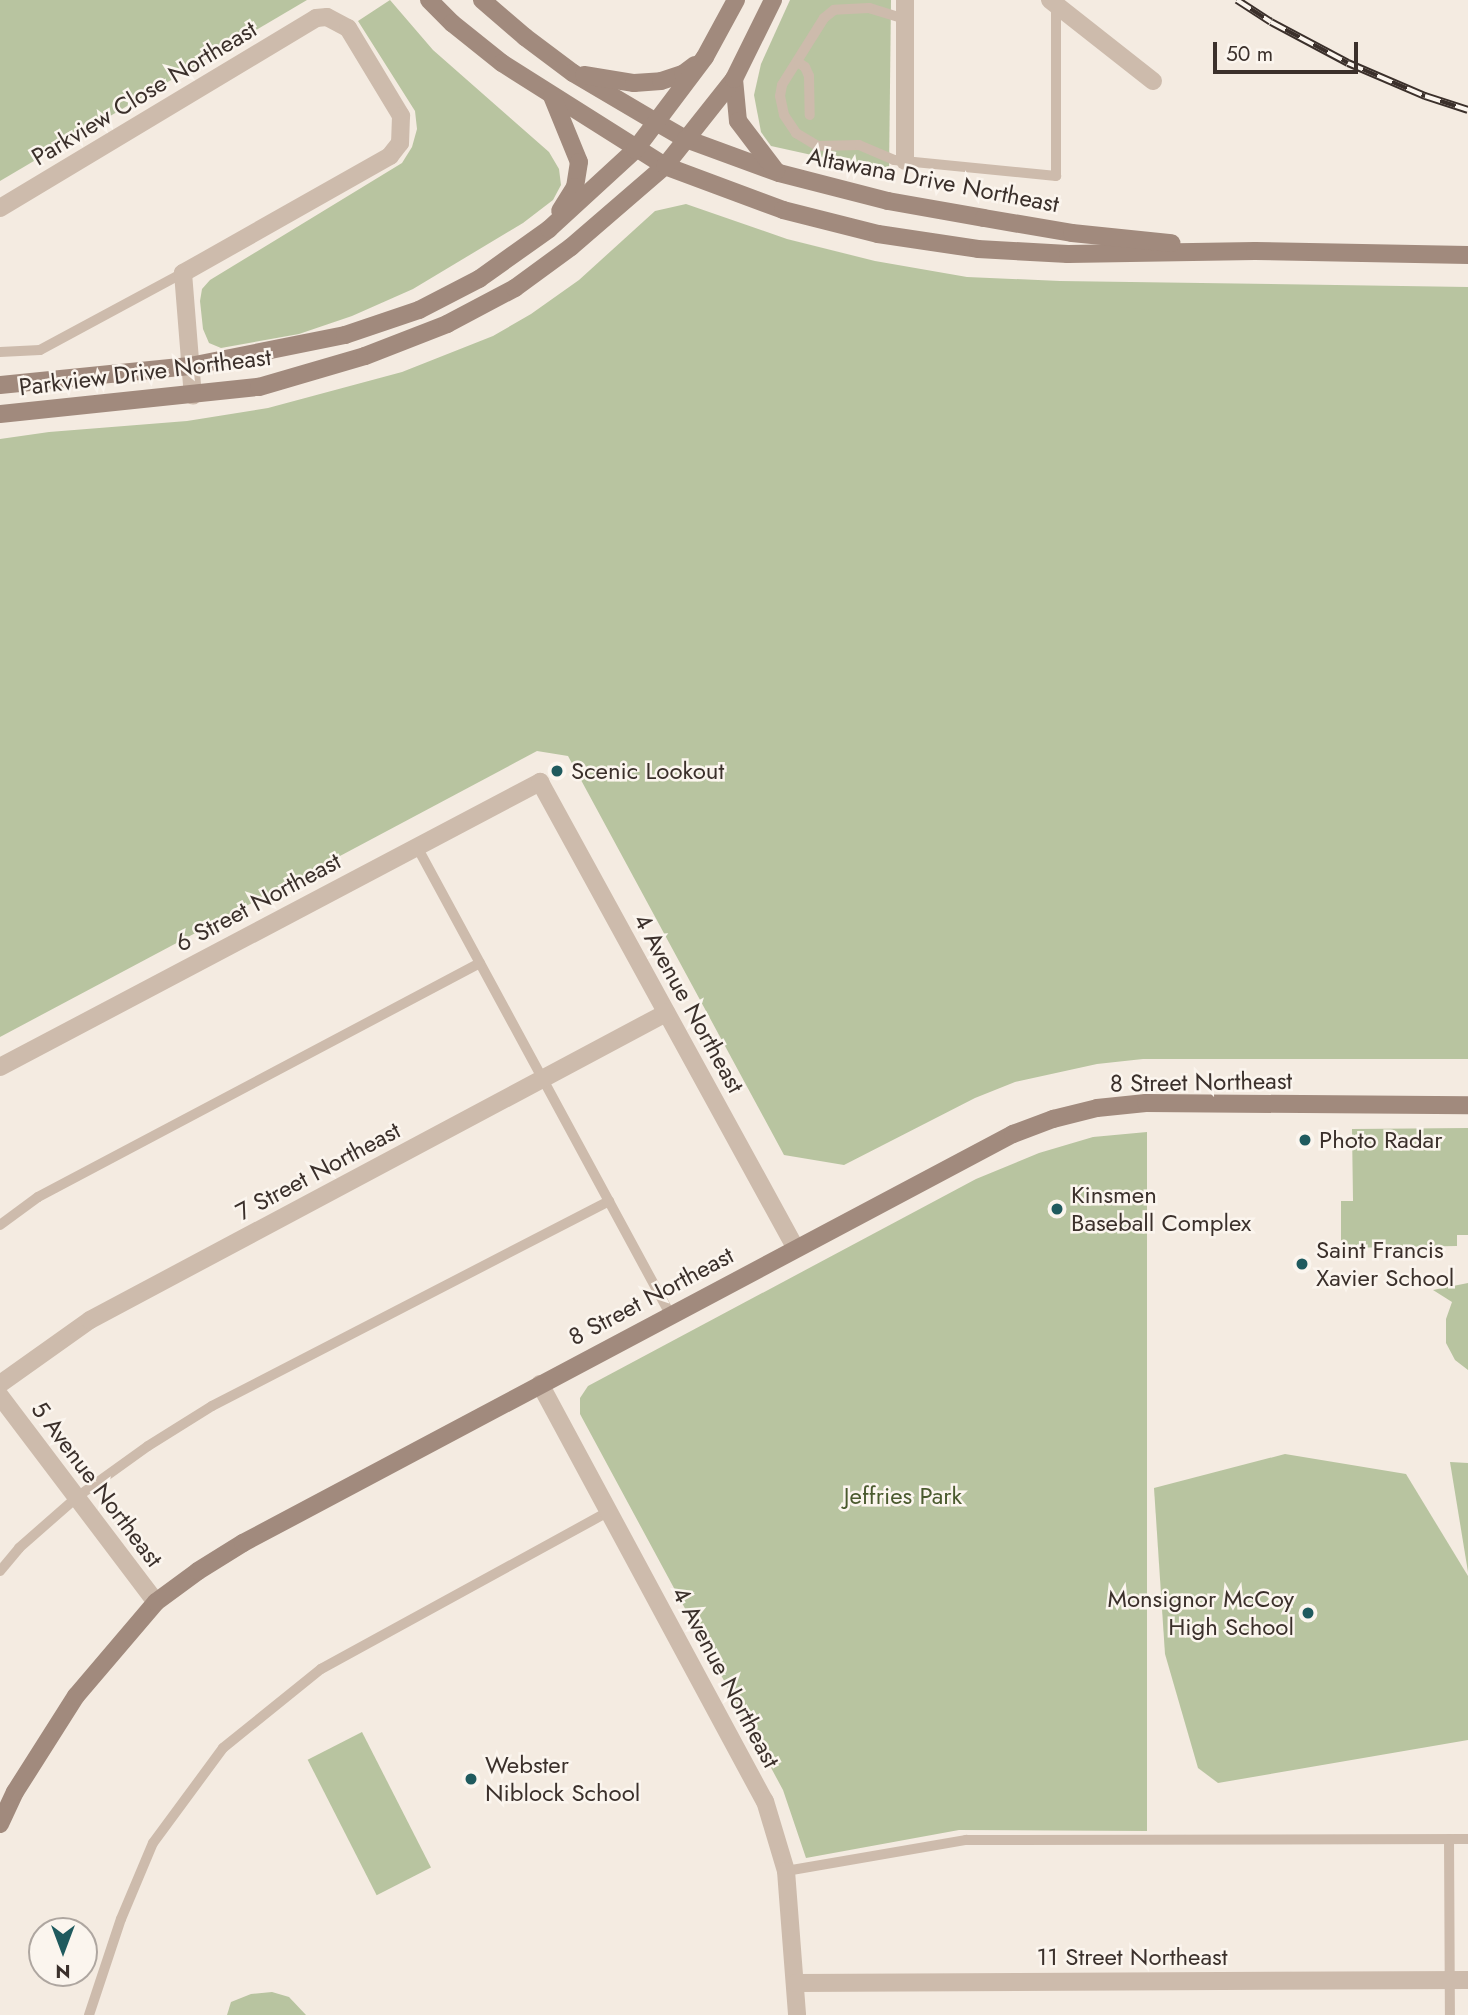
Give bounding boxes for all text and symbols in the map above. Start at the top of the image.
street label: Parkview Close Northeast [26,14,262,172]
scale bar [1216,28,1361,72]
text: 50 m [1226,39,1273,69]
street label: Altawana Drive Northeast [805,141,1061,219]
street label: Parkview Drive Northeast [17,342,273,402]
place label: Scenic Lookout [571,757,724,785]
marker: Scenic Lookout [549,763,565,779]
street label: 6 Street Northeast [170,846,346,958]
street label: 4 Avenue Northeast [628,908,750,1098]
street label: 8 Street Northeast [1110,1066,1292,1098]
street label: 7 Street Northeast [231,1116,405,1226]
place label: Photo Radar [1319,1126,1442,1154]
marker: Photo Radar [1297,1132,1313,1148]
place label: Kinsmen Baseball Complex [1071,1181,1251,1237]
marker: Kinsmen Baseball Complex [1049,1201,1065,1217]
place label: Saint Francis Xavier School [1316,1236,1454,1292]
street label: 8 Street Northeast [564,1240,738,1352]
marker: Saint Francis Xavier School [1294,1256,1310,1272]
street label: 5 Avenue Northeast [25,1395,169,1573]
park label: Jeffries Park [844,1482,962,1510]
street label: 4 Avenue Northeast [666,1582,786,1772]
place label: Monsignor McCoy High School [1107,1585,1294,1641]
marker: Monsignor McCoy High School [1300,1605,1316,1621]
place label: Webster Niblock School [485,1751,640,1807]
marker: Webster Niblock School [463,1771,479,1787]
north arrow [28,1917,98,1987]
street label: 11 Street Northeast [1037,1943,1227,1971]
text: N [55,1958,71,1985]

